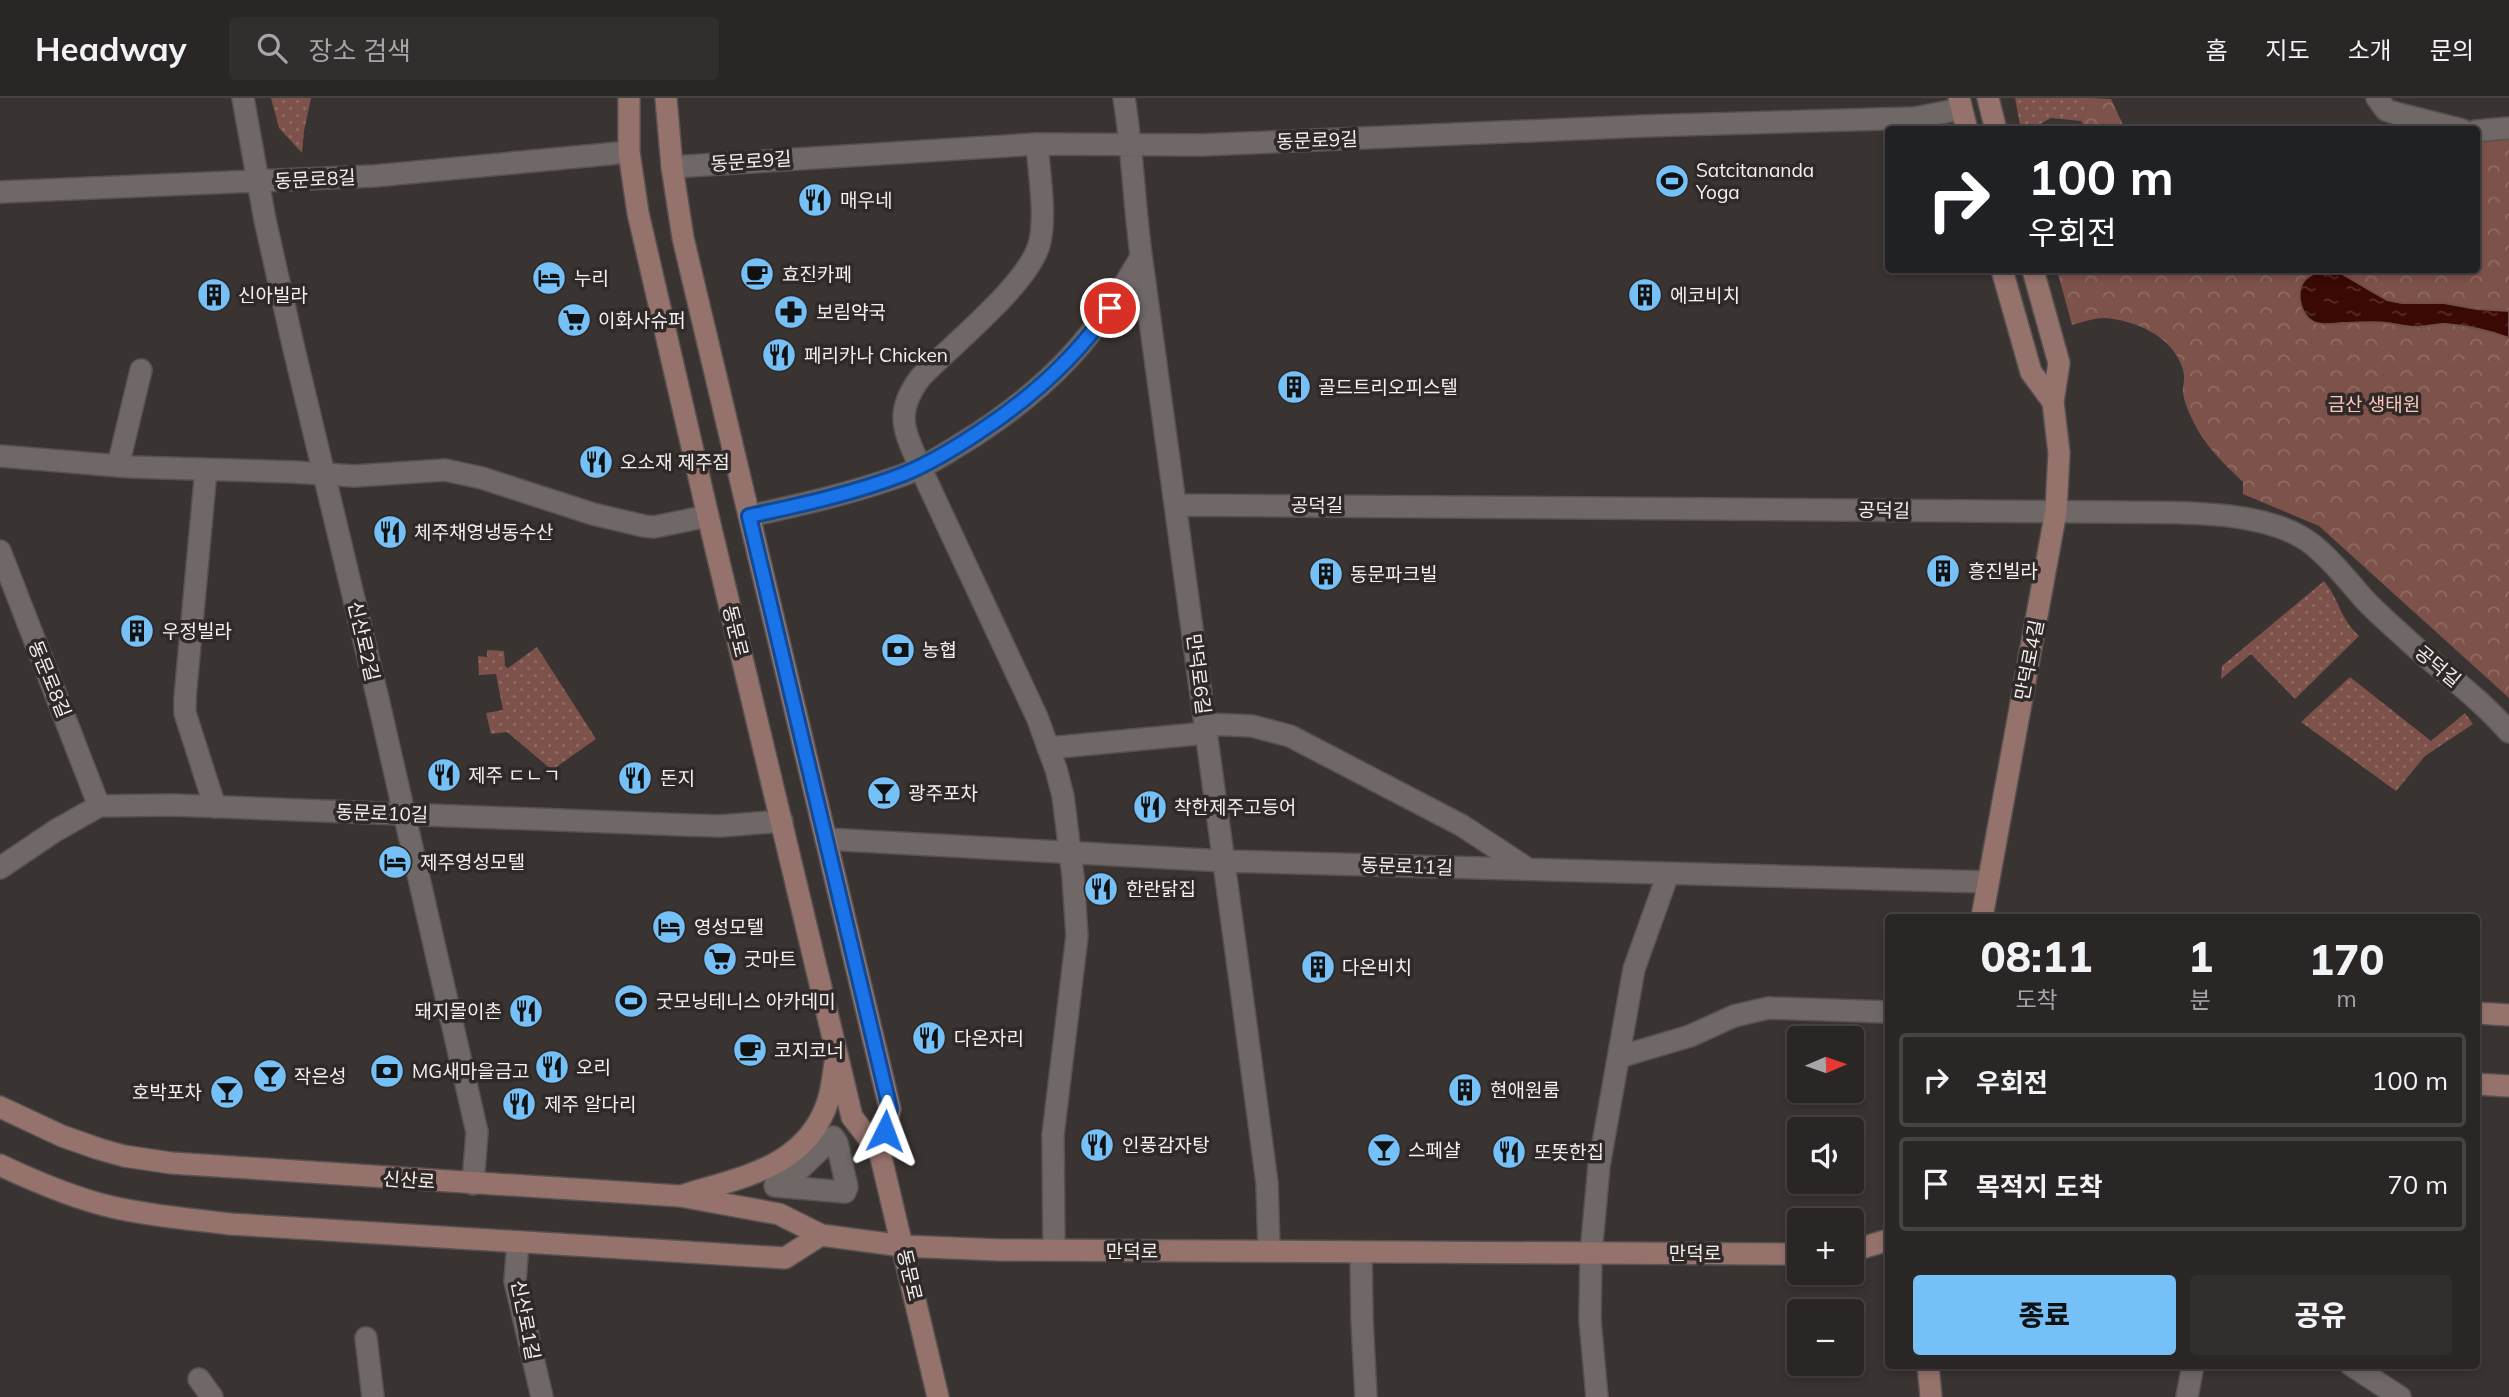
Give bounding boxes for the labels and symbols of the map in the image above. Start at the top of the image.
street label: 동문로9길 [1276,127,1358,153]
street label: 동문로9길 [710,146,792,176]
place label: Satcitananda Yoga [1695,158,1814,204]
sports icon: Satcitananda Yoga [1653,162,1691,200]
street label: 동문로8길 [274,165,356,193]
restaurant icon: 매우네 [796,181,834,219]
place label: 매우네 [840,188,892,212]
cafe icon: 효진카페 [738,255,776,293]
hotel icon: 누리 [530,259,568,297]
place label: 효진카페 [782,262,852,286]
place label: 누리 [574,266,609,290]
building icon: 신아빌라 [195,276,233,314]
building icon: 에코비치 [1626,276,1664,314]
pin [1080,278,1140,338]
place label: 신아빌라 [238,283,308,307]
place label: 에코비치 [1670,283,1740,307]
pharmacy icon: 보림약국 [772,293,810,331]
place label: 보림약국 [816,300,886,324]
supermarket icon: 이화사슈퍼 [555,301,593,339]
place label: 이화사슈퍼 [598,308,685,332]
restaurant icon: 페리카나 Chicken [760,336,798,374]
place label: 페리카나 Chicken [804,343,948,367]
building icon: 골드트리오피스텔 [1275,368,1313,406]
place label: 골드트리오피스텔 [1318,375,1458,399]
park label: 금산 생태원 [2328,392,2420,416]
restaurant icon: 오소재 제주점 [577,443,615,481]
place label: 오소재 제주점 [620,450,730,474]
street label: 공덕길 [1291,493,1343,517]
street label: 공덕길 [1858,498,1910,522]
restaurant icon: 체주채영냉동수산 [371,513,409,551]
place label: 체주채영냉동수산 [414,520,554,544]
building icon: 흥진빌라 [1924,552,1962,590]
building icon: 동문파크빌 [1307,555,1345,593]
place label: 흥진빌라 [1968,559,2038,583]
place label: 동문파크빌 [1350,562,1437,586]
street label: 신산로2길 [343,599,385,683]
street label: 동문로 [718,603,754,659]
building icon: 우정빌라 [118,612,156,650]
street label: 만덕로4길 [2009,618,2049,702]
place label: 우정빌라 [162,619,232,643]
bank icon: 농협 [879,631,917,669]
street label: 만덕로6길 [1182,632,1216,716]
street label: 동문로8길 [24,637,76,721]
place label: 농협 [922,638,957,662]
street label: 공덕길 [2410,640,2466,692]
restaurant icon: 제주 ㄷㄴㄱ [425,756,463,794]
restaurant icon: 돈지 [616,759,654,797]
place label: 제주 ㄷㄴㄱ [468,763,560,787]
place label: 돈지 [660,766,695,790]
bar icon: 광주포차 [865,774,903,812]
place label: 광주포차 [908,781,978,805]
restaurant icon: 착한제주고등어 [1131,788,1169,826]
place label: 착한제주고등어 [1174,795,1296,819]
street label: 동문로10길 [335,799,429,827]
hotel icon: 제주영성모텔 [376,843,414,881]
place label: 제주영성모텔 [420,850,525,874]
street label: 동문로11길 [1360,852,1454,880]
restaurant icon: 한란닭집 [1082,870,1120,908]
place label: 한란닭집 [1126,877,1196,901]
hotel icon: 영성모텔 [650,908,688,946]
place label: 영성모텔 [694,915,764,939]
supermarket icon: 굿마트 [701,940,739,978]
place label: 굿마트 [744,947,796,971]
building icon: 다온비치 [1299,948,1337,986]
place label: 다온비치 [1342,955,1412,979]
sports icon: 굿모닝테니스 아카데미 [612,982,650,1020]
place label: 굿모닝테니스 아카데미 [656,989,836,1013]
restaurant icon: 돼지몰이촌 [507,992,545,1030]
place label: 돼지몰이촌 [415,999,502,1023]
restaurant icon: 다온자리 [910,1019,948,1057]
place label: 다온자리 [954,1026,1024,1050]
north arrow [1787,1026,1864,1102]
cafe icon: 코지코너 [731,1031,769,1069]
place label: 코지코너 [774,1038,844,1062]
restaurant icon: 오리 [533,1048,571,1086]
bank icon: MG새마을금고 [368,1052,406,1090]
place label: 오리 [576,1055,611,1079]
bar icon: 작은성 [251,1057,289,1095]
place label: MG새마을금고 [412,1059,530,1083]
place label: 작은성 [294,1064,346,1088]
building icon: 현애원룸 [1446,1071,1484,1109]
bar icon: 호박포차 [208,1073,246,1111]
place label: 현애원룸 [1490,1078,1560,1102]
place label: 호박포차 [132,1080,202,1104]
restaurant icon: 제주 알다리 [500,1085,538,1123]
place label: 제주 알다리 [544,1092,636,1116]
position arrow [848,1094,922,1168]
restaurant icon: 인풍감자탕 [1078,1126,1116,1164]
bar icon: 스페샬 [1365,1131,1403,1169]
place label: 인풍감자탕 [1122,1133,1210,1157]
restaurant icon: 또똣한집 [1490,1133,1528,1171]
place label: 스페샬 [1408,1138,1460,1162]
place label: 또똣한집 [1534,1140,1604,1164]
street label: 신산로 [382,1166,436,1194]
street label: 만덕로 [1106,1239,1158,1263]
street label: 만덕로 [1669,1241,1721,1265]
street label: 동문로 [892,1247,928,1303]
street label: 신산로1길 [506,1278,546,1362]

